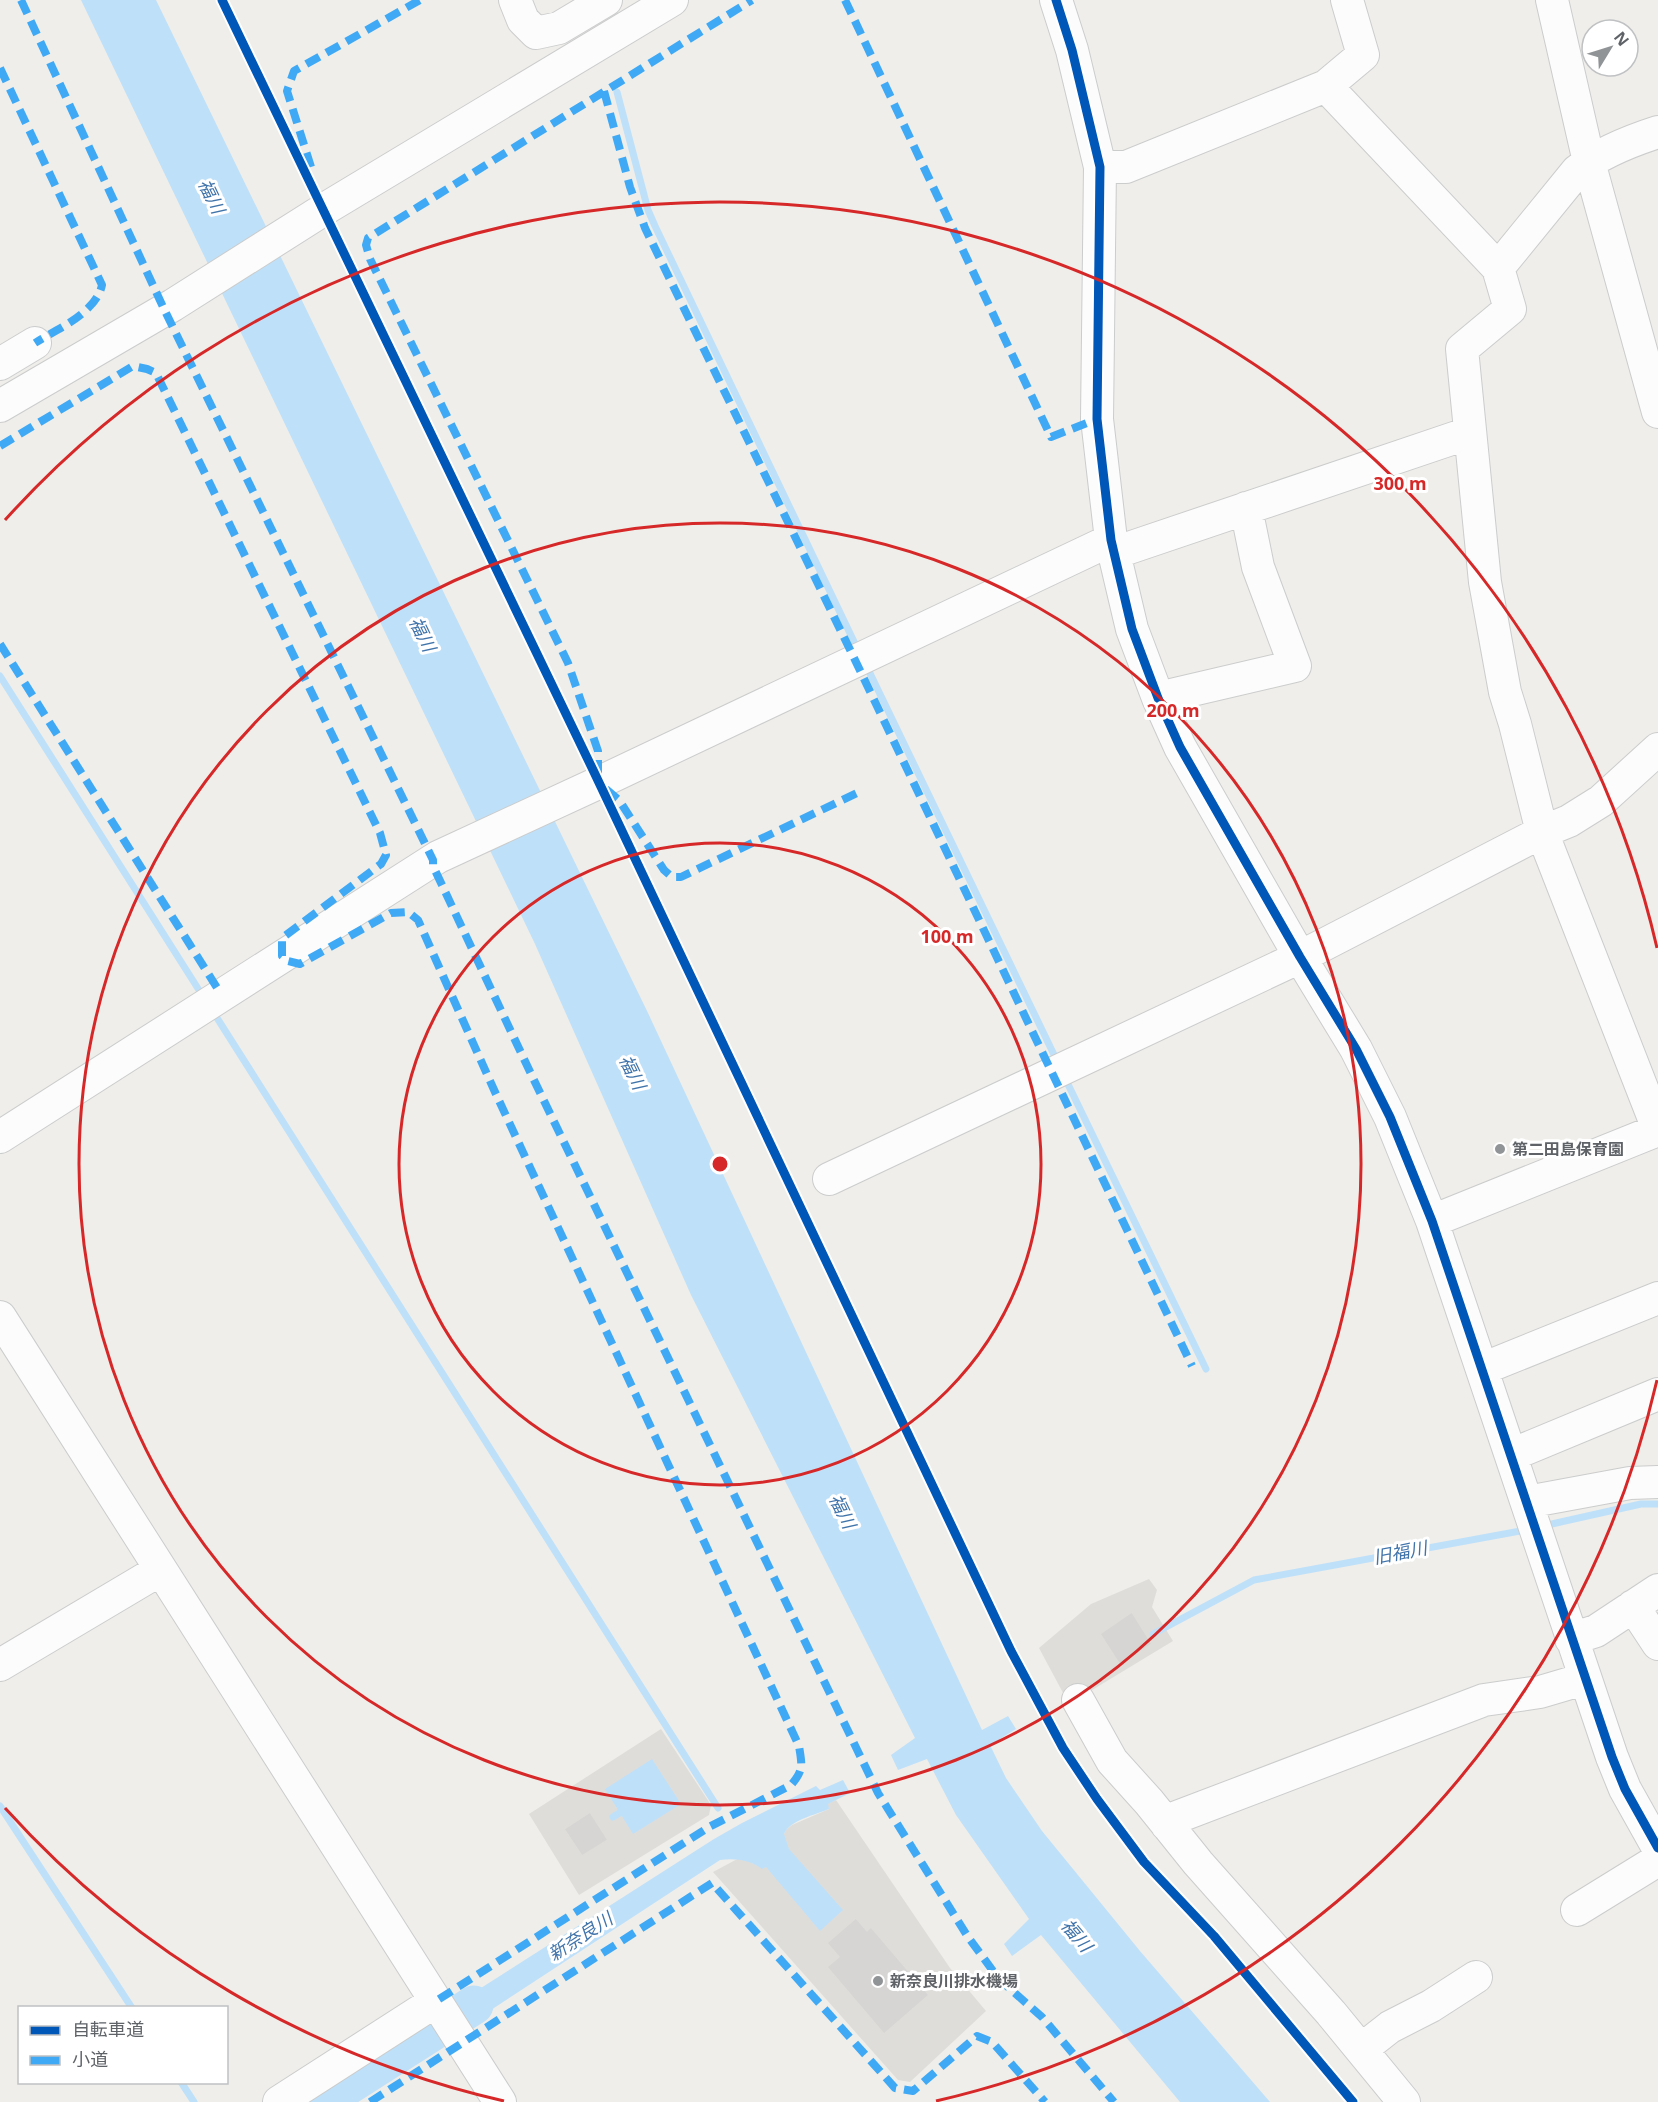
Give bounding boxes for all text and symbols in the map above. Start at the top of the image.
north arrow [1580,18,1640,78]
text: N [1609,27,1634,51]
water label: 福川 [193,175,232,219]
text: 300 m [1373,471,1427,495]
water label: 福川 [404,613,443,657]
text: 200 m [1146,698,1200,722]
text: 100 m [920,924,974,948]
water label: 福川 [614,1051,653,1095]
place label: 第二田島保育園 [1512,1138,1624,1160]
marker: 第二田島保育園 [1493,1142,1507,1156]
centre of rings [710,1154,730,1174]
water label: 福川 [824,1490,863,1534]
water label: 旧福川 [1371,1535,1431,1569]
water label: 新奈良川 [543,1905,618,1966]
water label: 福川 [1056,1913,1099,1958]
place label: 新奈良川排水機場 [890,1970,1018,1992]
marker: 新奈良川排水機場 [871,1974,885,1988]
legend [18,2006,228,2084]
text: 自転車道 [72,2017,144,2041]
text: 小道 [72,2047,108,2071]

